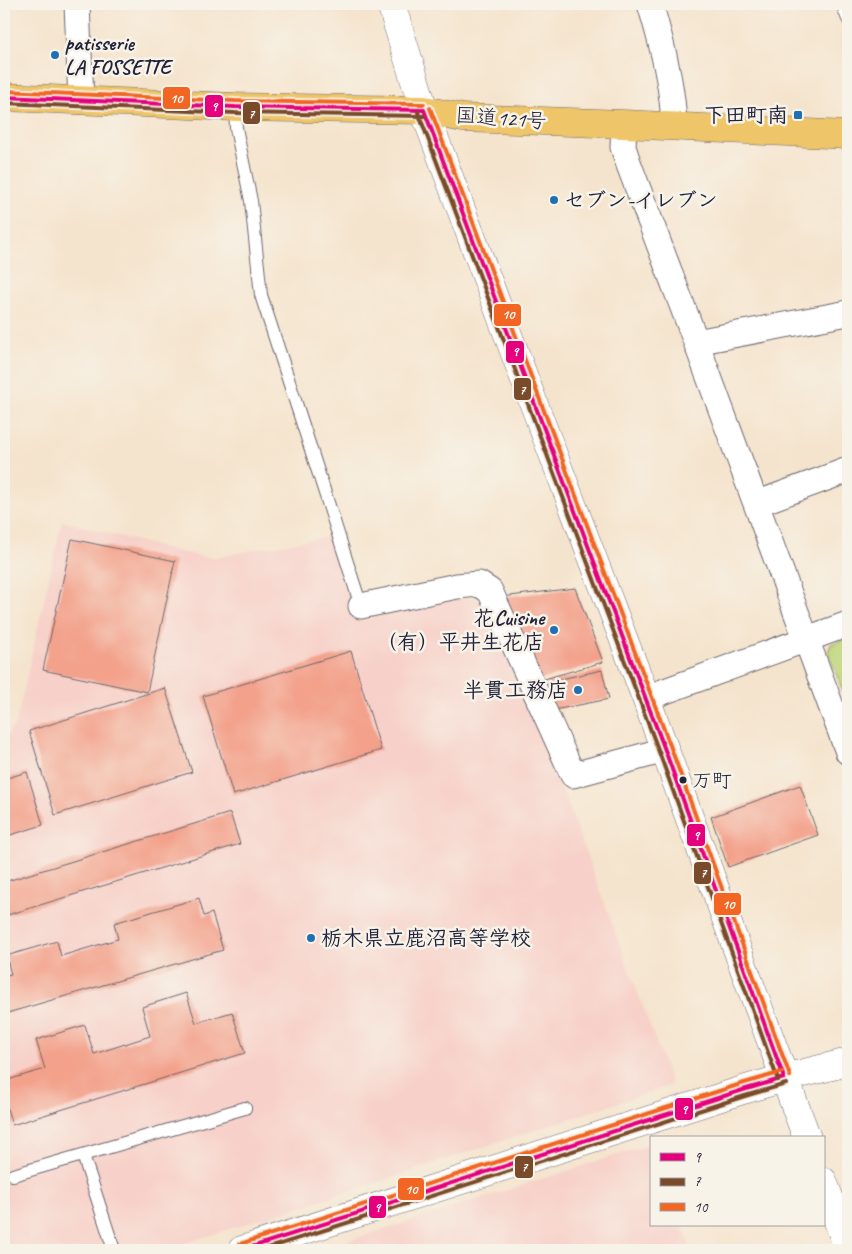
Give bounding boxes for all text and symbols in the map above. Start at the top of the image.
place label: patisserie LA FOSSETTE [65,30,174,80]
marker: patisserie LA FOSSETTE [49,49,61,61]
line badge: 10 [162,86,191,110]
text: 10 [170,90,184,107]
line badge: 9 [204,94,224,118]
text: 9 [211,98,219,115]
line badge: 7 [242,101,261,125]
street label: 国道121号 [455,102,547,134]
place label: 下田町南 [704,102,788,128]
text: 7 [248,105,256,122]
marker: 下田町南 [792,109,804,121]
place label: セブン-イレブン [564,187,718,213]
marker: セブン-イレブン [548,194,560,206]
line badge: 10 [493,303,522,327]
text: 10 [502,306,516,323]
line badge: 9 [505,340,525,364]
text: 9 [512,343,520,360]
line badge: 7 [513,377,532,401]
text: 7 [519,381,527,398]
place label: 花Cuisine （有）平井生花店 [376,605,546,655]
marker: 花Cuisine （有）平井生花店 [548,624,560,636]
place label: 半貫工務店 [463,677,568,703]
marker: 半貫工務店 [572,684,584,696]
place label: 万町 [692,768,732,793]
marker: 万町 [678,775,688,785]
line badge: 9 [686,823,706,847]
text: 9 [693,827,701,844]
line badge: 7 [693,861,712,885]
text: 7 [700,864,708,881]
line badge: 10 [713,892,742,916]
text: 10 [722,896,736,913]
place label: 栃木県立鹿沼高等学校 [321,925,531,951]
marker: 栃木県立鹿沼高等学校 [305,932,317,944]
line badge: 9 [674,1097,694,1121]
text: 9 [681,1101,689,1118]
legend [650,1136,824,1226]
text: 9 [694,1148,702,1167]
line badge: 7 [514,1155,534,1179]
text: 7 [521,1158,529,1175]
text: 7 [694,1172,702,1191]
line badge: 10 [397,1177,425,1201]
text: 10 [405,1181,419,1198]
line badge: 9 [368,1195,387,1219]
text: 10 [694,1198,709,1217]
text: 9 [374,1199,382,1216]

